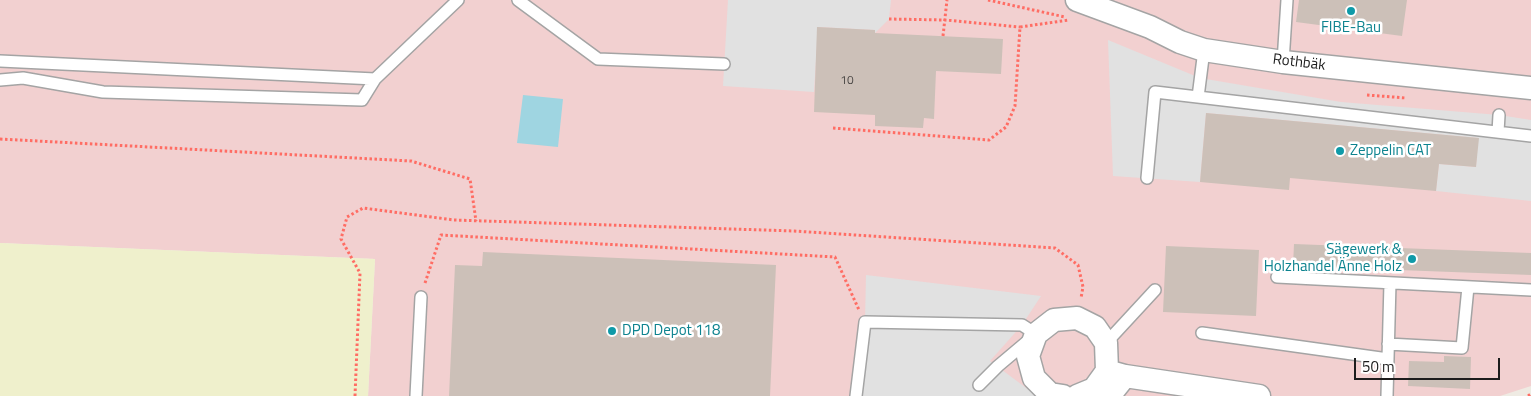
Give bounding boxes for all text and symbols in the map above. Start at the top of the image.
marker: FIBE-Bau [1345,5,1357,17]
place label: FIBE-Bau [1321,19,1381,37]
street label: Rothbäk [1272,51,1326,75]
house number: 10 [840,74,854,88]
place label: Zeppelin CAT [1350,142,1431,160]
marker: Zeppelin CAT [1334,145,1346,157]
place label: Sägewerk & Holzhandel Änne Holz [1264,241,1402,276]
marker: Sägewerk & Holzhandel Änne Holz [1406,253,1418,265]
place label: DPD Depot 118 [622,322,720,340]
marker: DPD Depot 118 [606,325,618,337]
scale bar [1356,348,1502,380]
text: 50 m [1362,355,1395,378]

